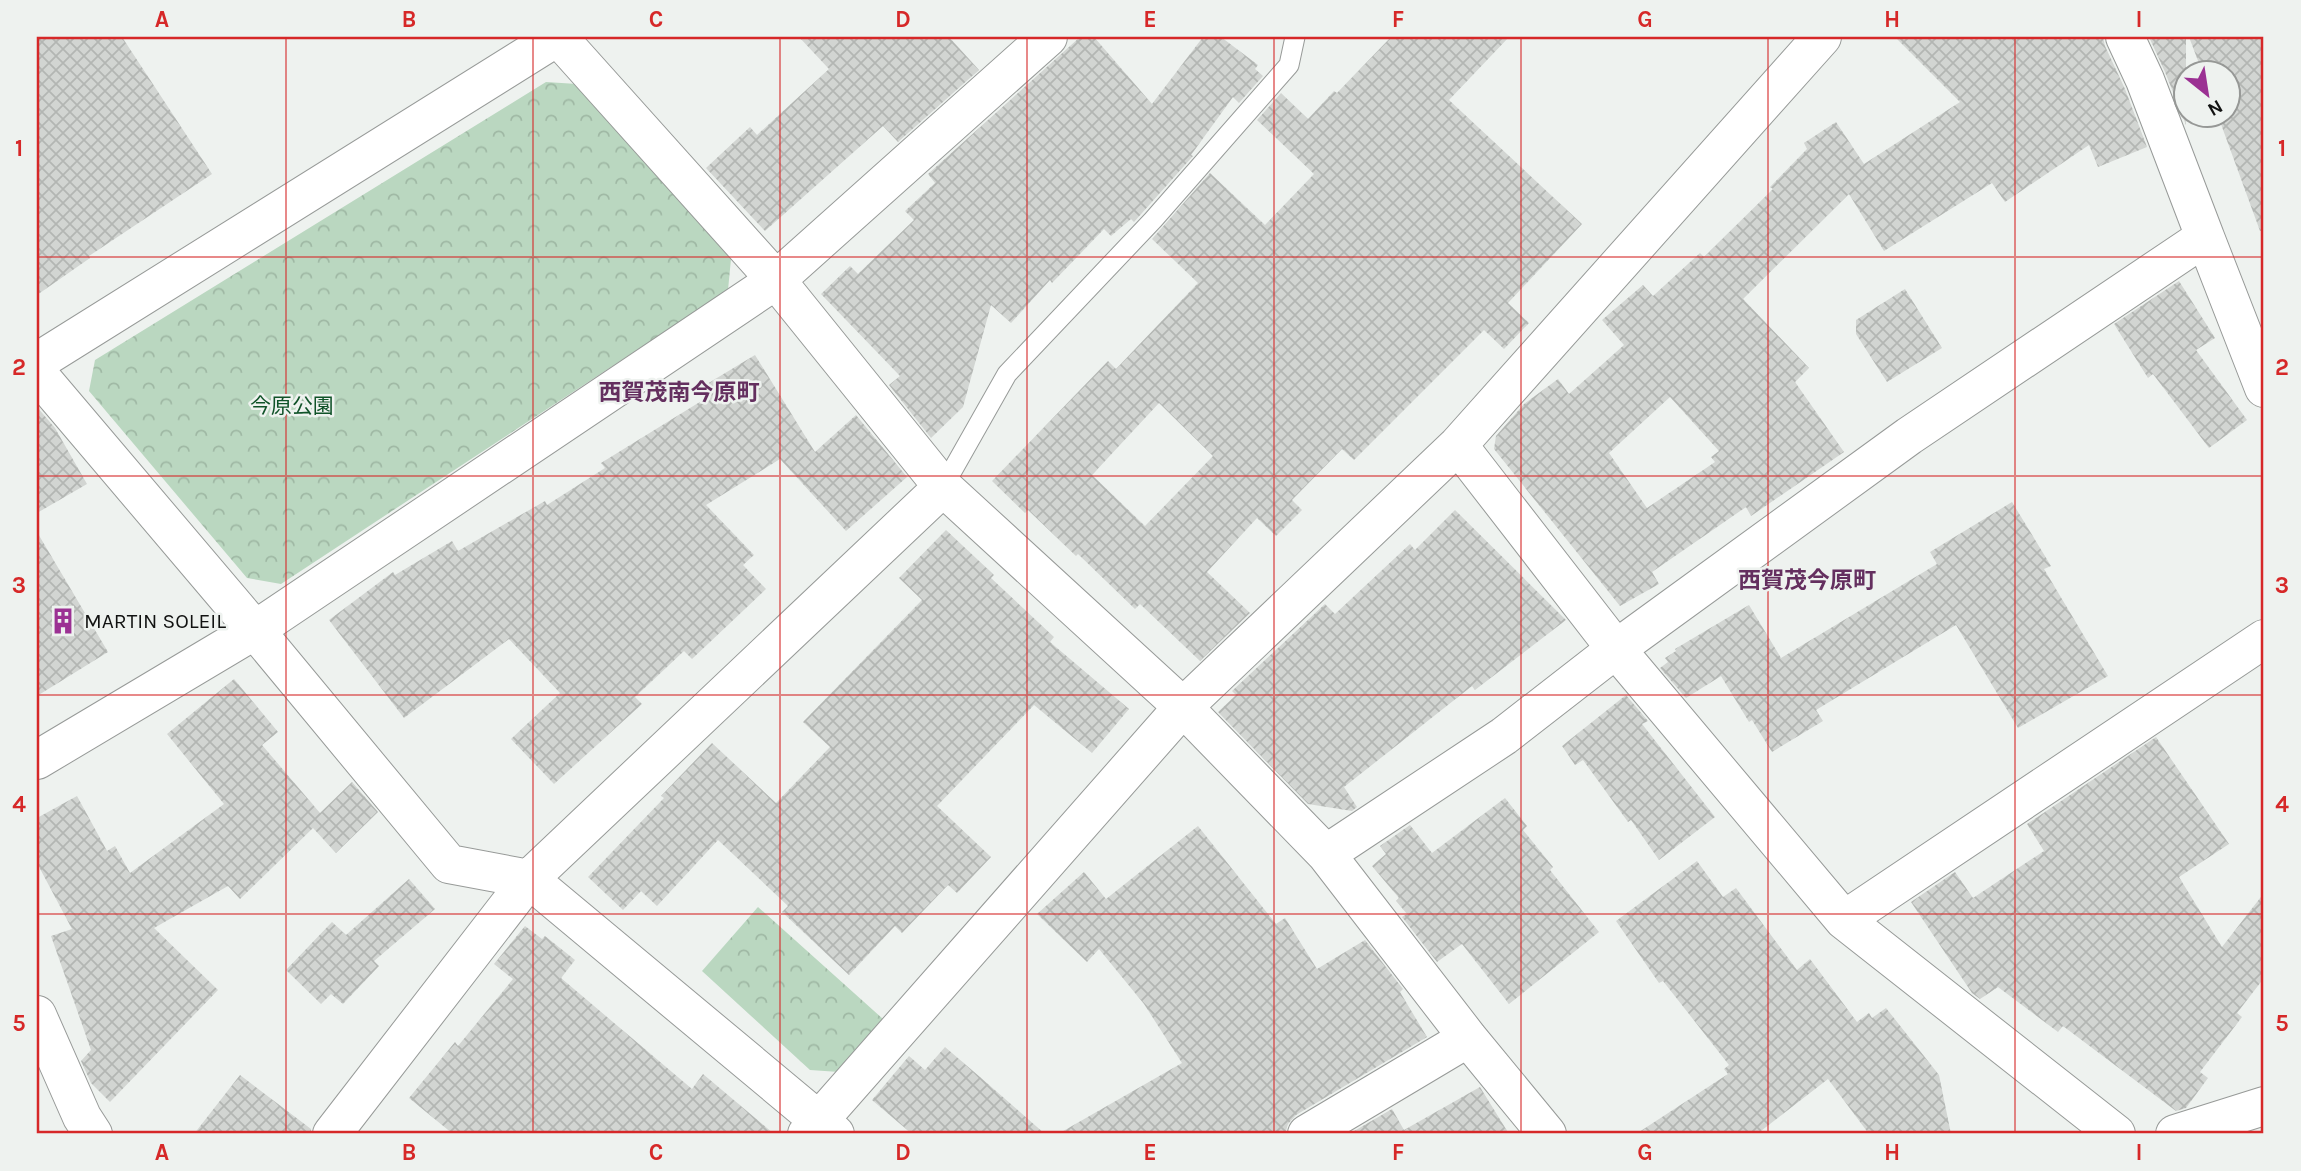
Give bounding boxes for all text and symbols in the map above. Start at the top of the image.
text: A [155,6,169,33]
text: B [402,6,416,33]
text: C [649,6,663,33]
text: D [895,6,911,33]
text: E [1143,6,1157,33]
text: F [1392,6,1404,33]
text: G [1637,6,1653,33]
text: H [1884,6,1900,33]
text: I [2135,6,2143,33]
north arrow [2172,60,2242,130]
text: N [2204,95,2226,121]
text: 1 [15,135,23,162]
text: 1 [2278,135,2286,162]
text: 2 [12,354,26,381]
text: 2 [2275,354,2289,381]
district label: 西賀茂南今原町 [599,379,760,406]
park label: 今原公園 [250,394,334,418]
district label: 西賀茂今原町 [1738,567,1876,594]
text: 3 [12,572,26,599]
text: 3 [2275,572,2289,599]
building icon: MARTIN SOLEIL [48,606,78,636]
place label: MARTIN SOLEIL [84,609,226,633]
text: 4 [12,791,26,818]
text: 4 [2275,791,2289,818]
text: 5 [12,1010,26,1037]
text: 5 [2275,1010,2289,1037]
text: A [155,1139,169,1166]
text: B [402,1139,416,1166]
text: C [649,1139,663,1166]
text: D [895,1139,911,1166]
text: E [1143,1139,1157,1166]
text: F [1392,1139,1404,1166]
text: G [1637,1139,1653,1166]
text: H [1884,1139,1900,1166]
text: I [2135,1139,2143,1166]

